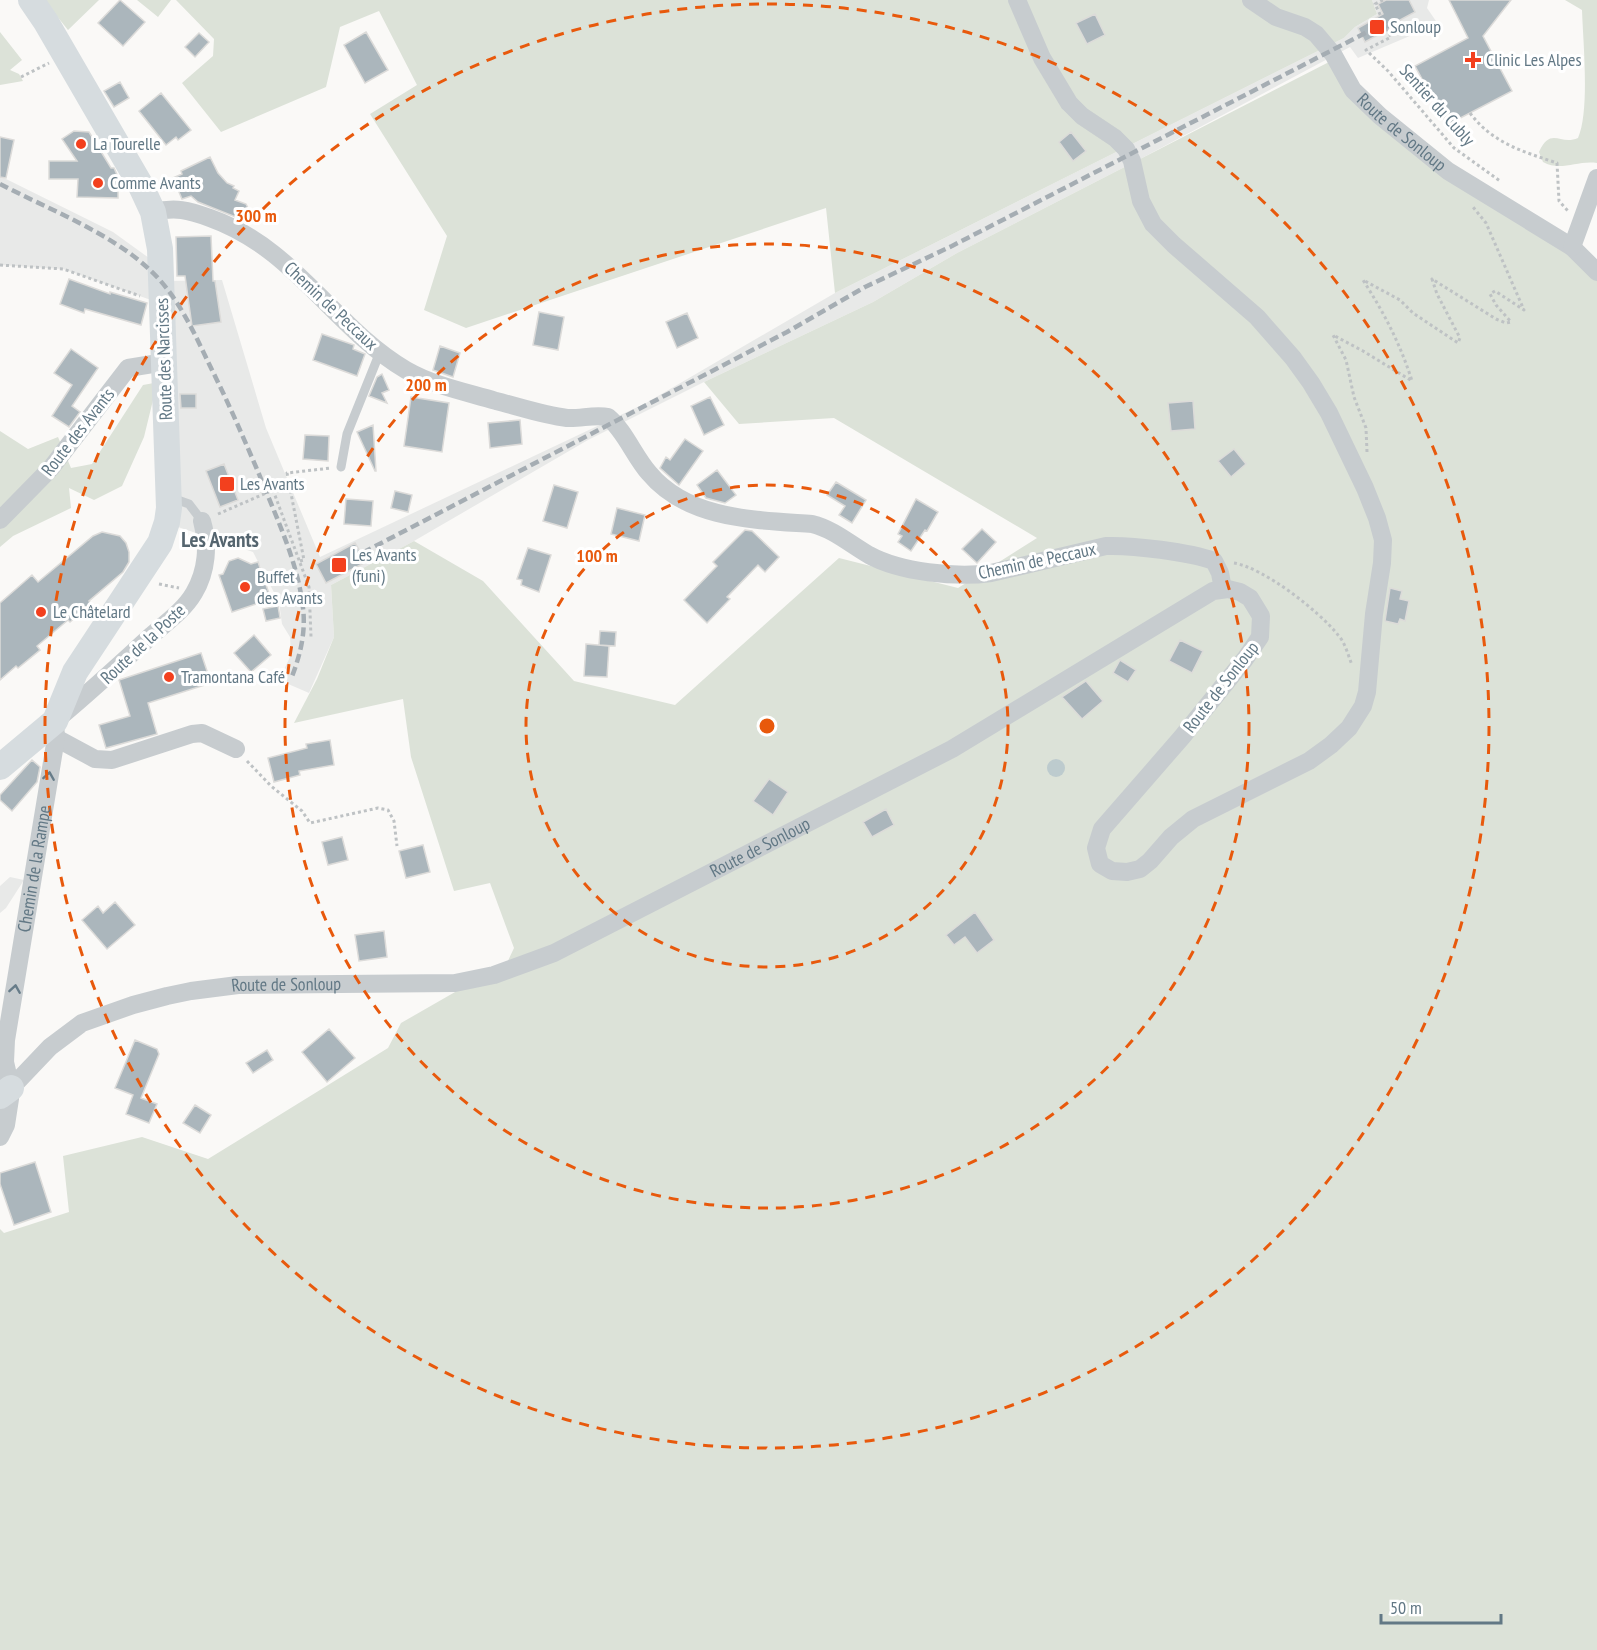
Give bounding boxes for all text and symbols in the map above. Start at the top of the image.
place label: Sonloup [1390,15,1441,38]
marker: Sonloup [1368,18,1386,36]
place label: Clinic Les Alpes [1486,48,1582,71]
marker: Clinic Les Alpes [1464,51,1482,69]
street label: Sentier du Cubly [1395,59,1480,150]
street label: Route de Sonloup [1352,88,1451,176]
place label: La Tourelle [93,132,161,155]
marker: La Tourelle [74,137,88,151]
place label: Comme Avants [110,171,201,194]
marker: Comme Avants [91,176,105,190]
text: 300 m [235,204,277,227]
street label: Chemin de Peccaux [280,256,383,355]
street label: Route des Narcisses [150,297,177,421]
text: 200 m [405,373,447,396]
street label: Route des Avants [36,383,119,480]
place label: Les Avants [240,472,305,495]
marker: Les Avants [218,475,236,493]
district label: Les Avants [181,526,259,553]
street label: Chemin de Peccaux [976,537,1098,584]
place label: Les Avants (funi) [352,543,417,587]
text: 100 m [576,544,618,567]
marker: Les Avants (funi) [330,556,348,574]
place label: Buffet des Avants [257,565,323,609]
marker: Buffet des Avants [238,580,252,594]
street label: Route de la Poste [95,599,190,689]
place label: Le Châtelard [53,600,131,623]
marker: Le Châtelard [34,605,48,619]
street label: Route de Sonloup [1178,636,1264,737]
place label: Tramontana Café [181,665,285,688]
marker: Tramontana Café [162,670,176,684]
centre of rings [757,716,777,736]
one-way arrow [43,772,55,781]
street label: Chemin de la Rampe [12,804,56,934]
street label: Route de Sonloup [706,812,814,882]
street label: Route de Sonloup [230,972,341,997]
one-way arrow [8,985,20,994]
scale bar [1381,1587,1501,1625]
text: 50 m [1390,1596,1422,1619]

